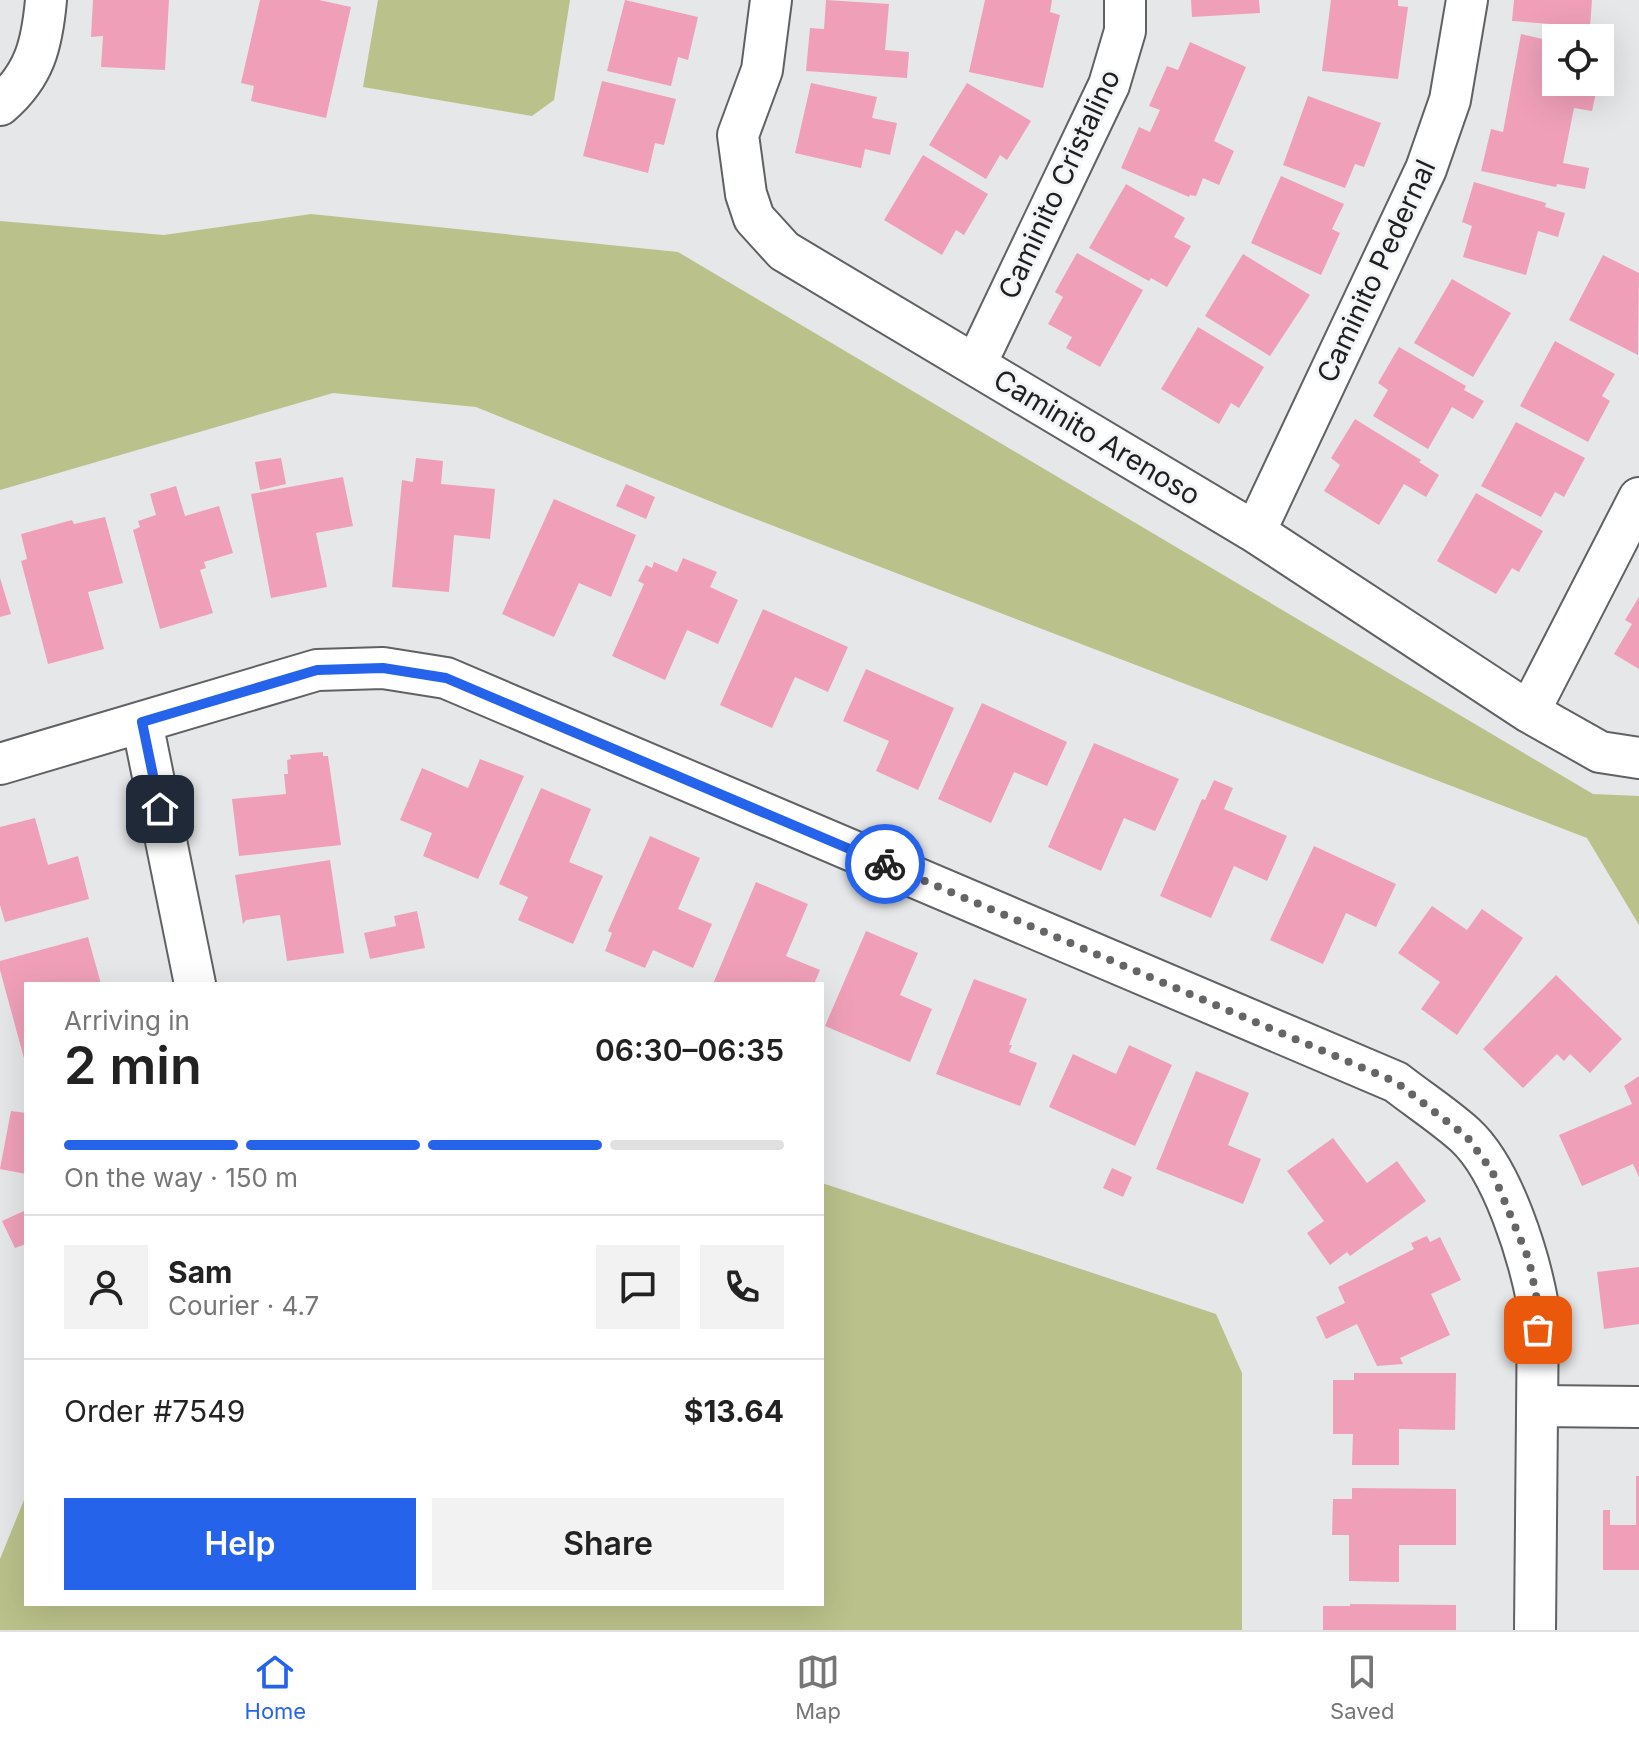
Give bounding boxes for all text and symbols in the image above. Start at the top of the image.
map controls [1542,24,1614,96]
button: locate [1542,24,1614,96]
street label: Caminito Cristalino [991,64,1127,304]
street label: Caminito Pedernal [1309,154,1443,388]
street label: Caminito Arenoso [988,362,1206,512]
pin [126,775,194,843]
icon: home [138,787,182,831]
courier [845,824,925,904]
icon: bike [863,842,907,886]
text: Arriving in [64,1005,190,1036]
text: 06:30–06:35 [595,1032,784,1068]
text: 2 min [64,1034,202,1097]
text: On the way · 150 m [64,1162,298,1193]
button: person [64,1245,148,1329]
button: chat [596,1245,680,1329]
button: phone [700,1245,784,1329]
text: Sam [168,1254,232,1290]
text: Courier · 4.7 [168,1290,319,1321]
pin [1504,1296,1572,1364]
icon: bag [1516,1308,1560,1352]
text: Order #7549 [64,1393,245,1429]
text: $13.64 [684,1393,784,1429]
button: Help [64,1498,416,1590]
button: Share [432,1498,784,1590]
tab: Home [245,1650,306,1724]
tab: Map [795,1650,841,1724]
tab: Saved [1330,1650,1394,1724]

